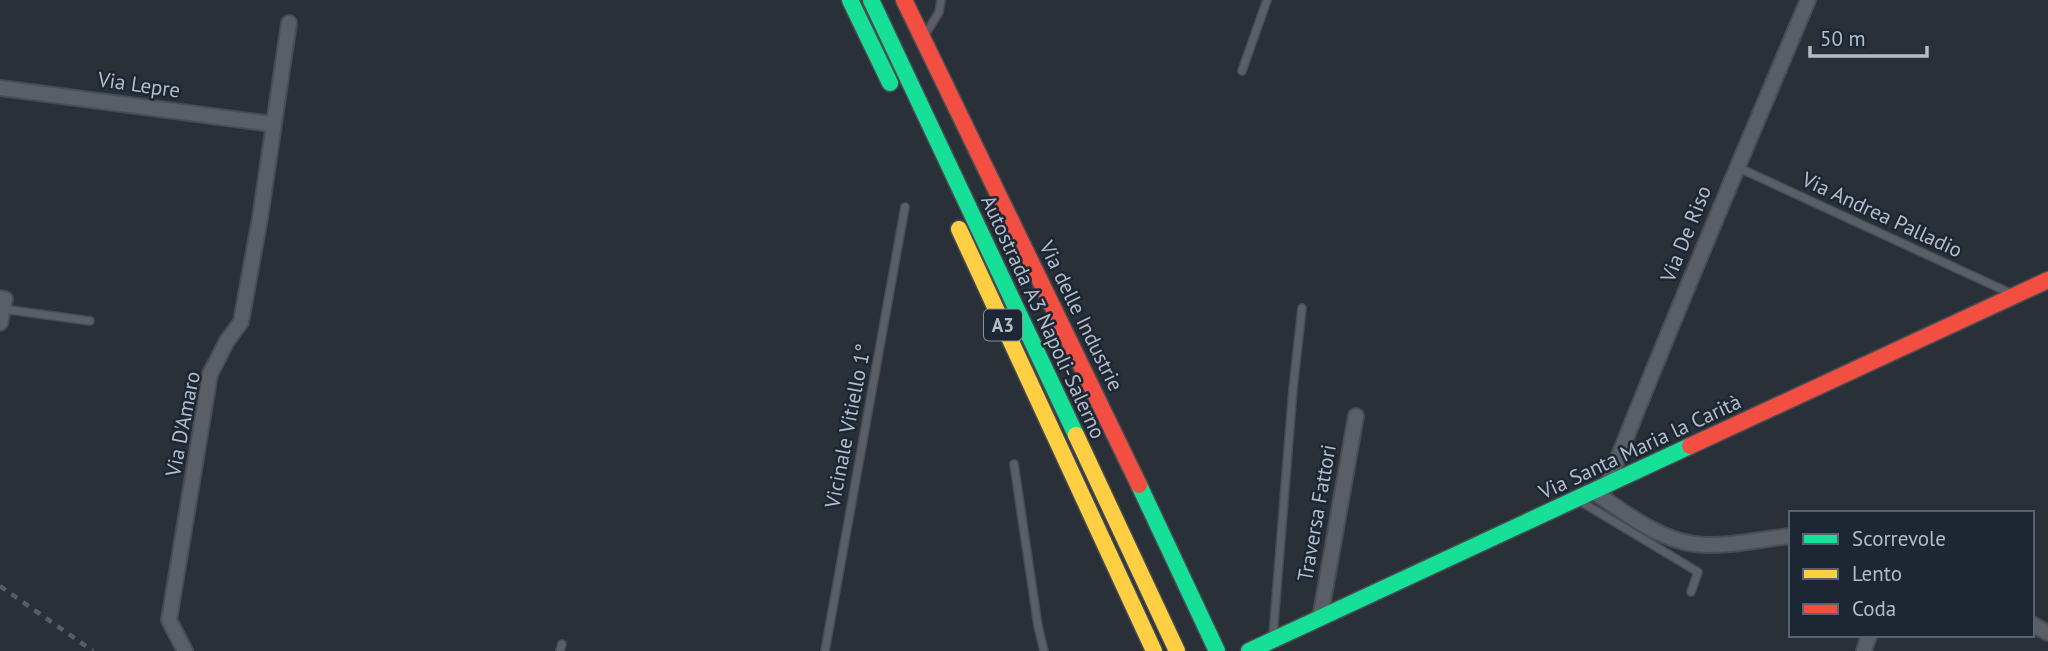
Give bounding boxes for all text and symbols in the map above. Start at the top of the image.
scale bar [1810,14,1927,58]
text: 50 m [1820,25,1866,52]
street label: Via Lepre [95,65,182,104]
street label: Via Andrea Palladio [1797,165,1967,264]
street label: Via De Riso [1654,182,1717,287]
street label: Autostrada A3 Napoli-Salerno [975,191,1111,443]
street label: Via delle Industrie [1033,235,1129,395]
road number: A3 [984,310,1022,340]
street label: Vicinale Vitiello 1° [818,341,877,511]
street label: Via D'Amaro [159,369,206,480]
street label: Via Santa Maria la Carità [1533,388,1745,506]
street label: Traversa Fattori [1291,442,1342,584]
legend [1789,511,2034,637]
text: Scorrevole [1852,525,1946,552]
text: Lento [1852,560,1902,587]
text: Coda [1852,595,1896,622]

